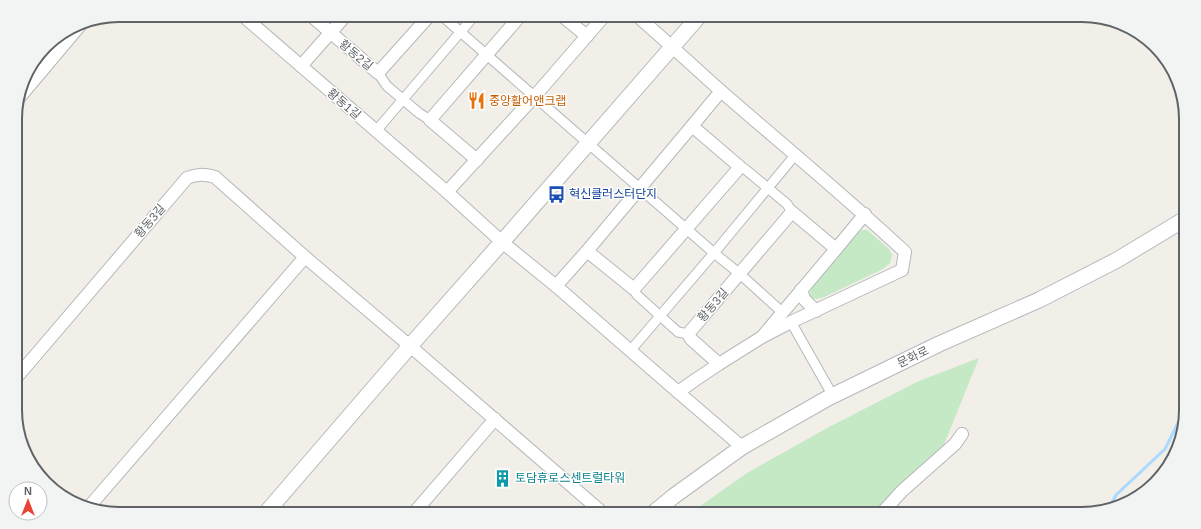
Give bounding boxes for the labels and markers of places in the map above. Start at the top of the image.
restaurant icon: 중앙활어앤크랩 [466,91,486,111]
place label: 중앙활어앤크랩 [489,94,566,108]
bus stop icon: 혁신클러스터단지 [546,184,566,204]
place label: 혁신클러스터단지 [569,187,657,201]
building icon: 토담휴로스센트럴타워 [492,468,512,488]
place label: 토담휴로스센트럴타워 [515,471,625,485]

